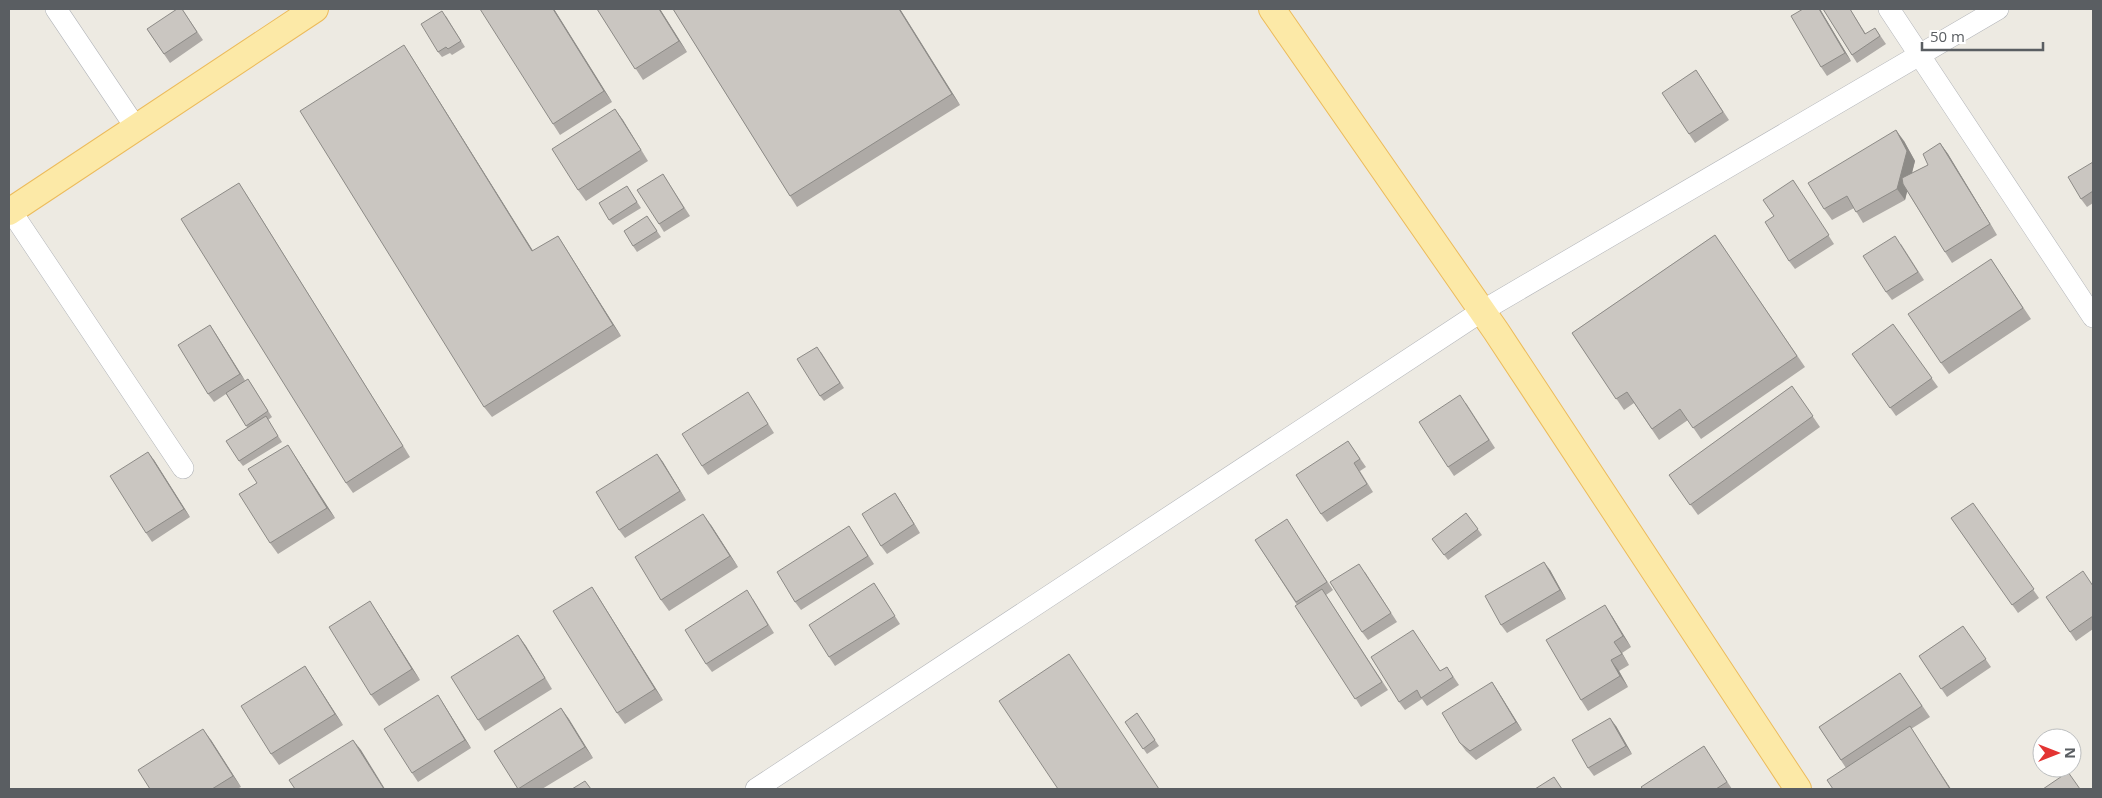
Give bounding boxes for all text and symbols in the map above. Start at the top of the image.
scale bar [1922,20,2043,52]
text: 50 m [1930,26,1965,46]
north arrow [2032,728,2082,778]
text: N [2061,747,2080,759]

